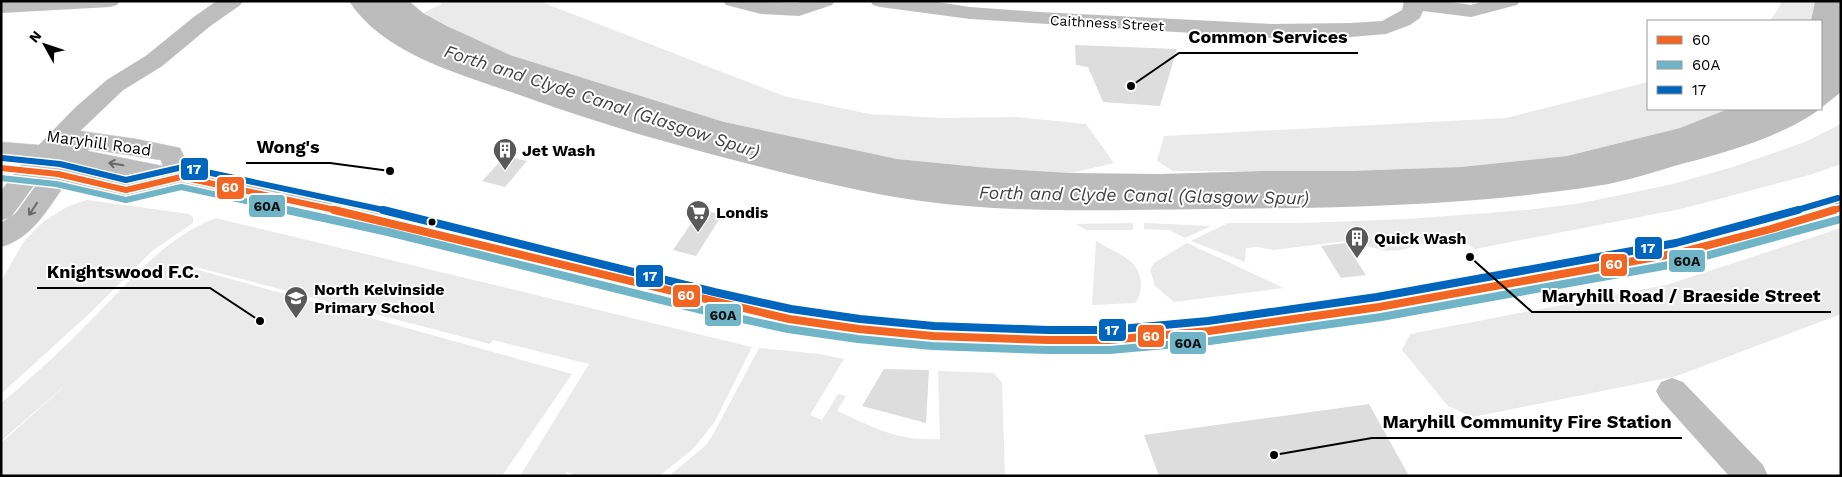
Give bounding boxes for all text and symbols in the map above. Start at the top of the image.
street label: Caithness Street [1050,12,1165,34]
north arrow [20,20,70,70]
callout: Common Services [1179,20,1358,53]
legend [1647,20,1822,110]
text: Common Services [1188,26,1348,47]
text: N [26,28,45,46]
text: 60 [1692,31,1710,49]
water label: Forth and Clyde Canal (Glasgow Spur) [442,40,762,162]
text: 60A [1692,56,1720,74]
text: 17 [1692,81,1706,99]
street label: Maryhill Road [46,126,152,160]
callout: Wong's [246,130,330,163]
text: Wong's [256,136,320,157]
building icon: Jet Wash [492,137,518,171]
place label: Jet Wash [522,141,595,160]
line badge: 17 [180,157,209,181]
one-way arrow [108,159,124,169]
text: 17 [187,161,202,177]
line badge: 60 [216,176,245,200]
text: 60 [221,179,239,195]
water label: Forth and Clyde Canal (Glasgow Spur) [979,182,1309,208]
line badge: 60A [248,194,286,218]
text: 60A [253,198,281,214]
supermarket icon: Londis [685,199,711,233]
one-way arrow [28,202,38,216]
place label: Londis [716,203,769,222]
unlabelled marker [427,217,437,227]
building icon: Quick Wash [1344,225,1370,259]
place label: Quick Wash [1374,229,1466,248]
line badge: 17 [1634,236,1663,260]
text: 17 [1641,240,1656,256]
line badge: 60A [1668,249,1706,273]
line badge: 60 [1600,253,1628,277]
text: 60A [1673,253,1701,269]
callout: Knightswood F.C. [37,255,210,288]
text: 60 [1605,256,1623,272]
text: Knightswood F.C. [47,261,199,282]
line badge: 17 [635,264,664,288]
text: 17 [643,268,658,284]
callout: Maryhill Road / Braeside Street [1532,279,1831,312]
place label: North Kelvinside Primary School [314,280,444,317]
line badge: 60 [672,284,701,308]
school or university icon: North Kelvinside Primary School [283,285,309,319]
text: Maryhill Road / Braeside Street [1541,285,1821,306]
text: 60 [677,287,695,303]
line badge: 60A [704,303,742,327]
text: 60A [709,307,737,323]
line badge: 17 [1098,318,1127,342]
text: 17 [1105,322,1120,338]
line badge: 60 [1137,324,1165,348]
text: 60 [1142,328,1160,344]
line badge: 60A [1169,331,1207,355]
text: 60A [1174,335,1202,351]
callout: Maryhill Community Fire Station [1372,405,1682,438]
text: Maryhill Community Fire Station [1382,411,1672,432]

